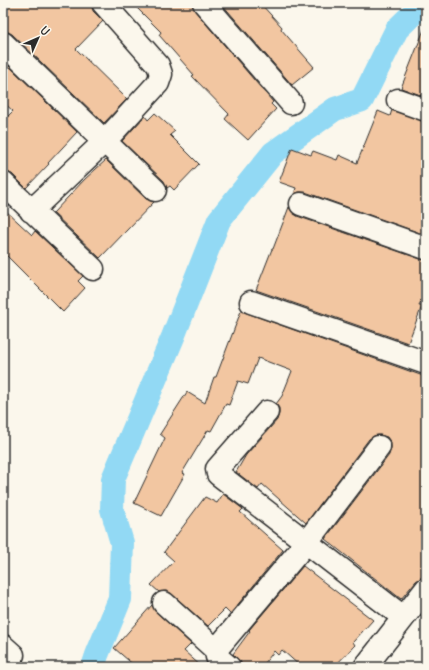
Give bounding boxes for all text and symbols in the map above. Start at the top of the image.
north arrow [18,18,58,58]
text: U [37,23,53,39]

